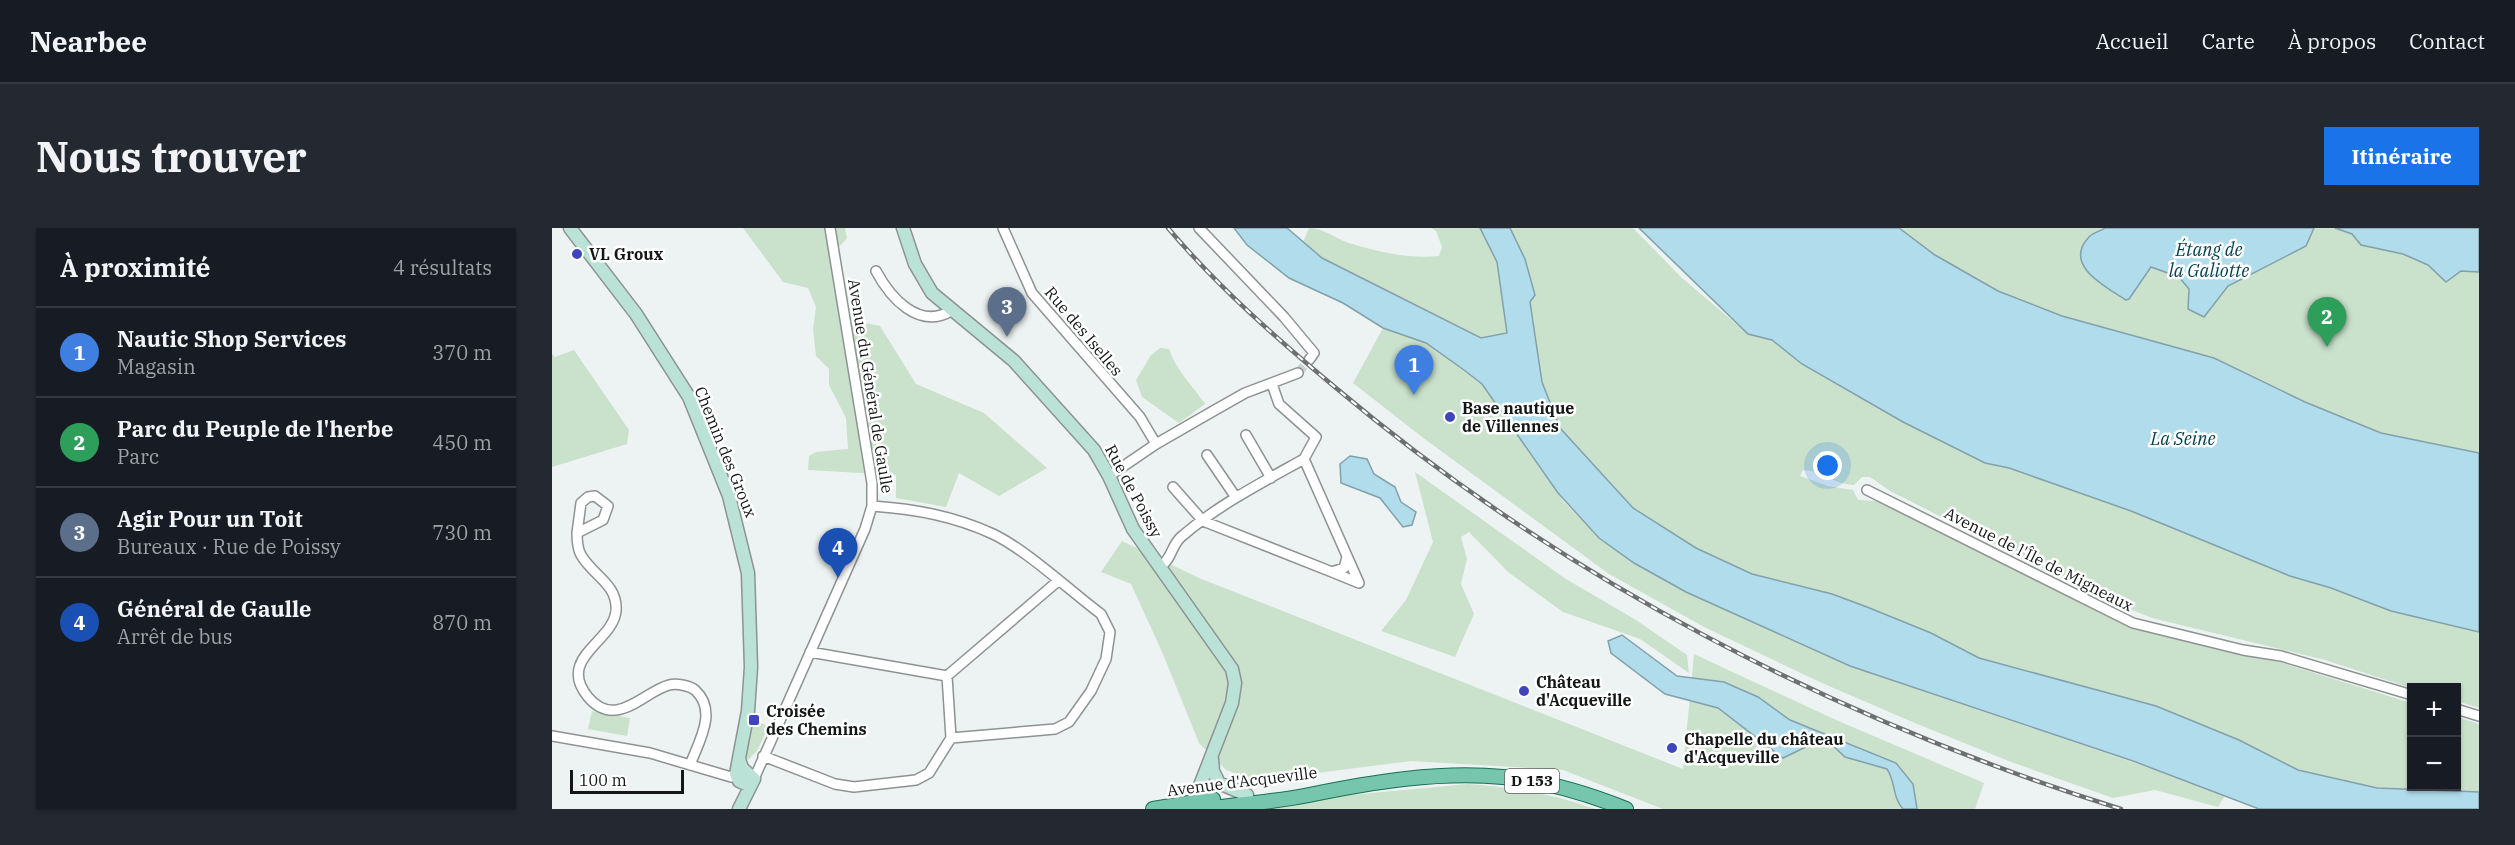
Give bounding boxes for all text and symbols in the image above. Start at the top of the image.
text: Nearbee [30,23,147,60]
text: Accueil [2096,27,2169,55]
text: Carte [2202,27,2255,55]
text: À propos [2288,27,2376,55]
text: Contact [2409,27,2485,55]
button: Itinéraire [2324,127,2479,185]
text: Nous trouver [36,129,307,184]
water label: Étang de la Galiotte [2169,238,2249,282]
place label: VL Groux [589,244,664,264]
marker: VL Groux [570,247,584,261]
text: À proximité [60,250,211,284]
text: 4 résultats [393,254,492,281]
street label: Avenue du Général de Gaulle [844,277,898,495]
street label: Rue des Iselles [1041,282,1127,380]
pin: 3 [988,288,1026,337]
pin: 2 [2308,298,2346,347]
text: Nautic Shop Services [117,324,347,353]
text: 1 [74,339,86,366]
text: 370 m [432,339,492,366]
pin: 1 [1394,346,1434,395]
text: Magasin [117,353,196,380]
street label: Chemin des Groux [691,384,761,520]
place label: Base nautique de Villennes [1462,398,1574,436]
marker: Base nautique de Villennes [1443,410,1457,424]
text: Parc du Peuple de l'herbe [117,414,393,443]
water label: La Seine [2150,427,2215,450]
text: 2 [74,429,86,456]
text: 450 m [432,429,492,456]
street label: Rue de Poissy [1101,441,1167,541]
text: Parc [117,443,159,470]
your location [1813,451,1842,480]
street label: Avenue de l'Île de Migneaux [1941,503,2137,615]
text: Agir Pour un Toit [117,504,303,533]
text: 3 [74,519,86,546]
text: 730 m [432,519,492,546]
pin: 4 [818,528,858,578]
text: Bureaux · Rue de Poissy [117,533,341,560]
text: Général de Gaulle [117,594,312,623]
text: 4 [74,609,86,636]
text: 870 m [432,609,492,636]
text: Arrêt de bus [117,623,232,650]
place label: Château d'Acqueville [1536,672,1632,710]
map controls [2407,683,2461,791]
button: + [2407,683,2461,737]
marker: Château d'Acqueville [1517,684,1531,698]
place label: Croisée des Chemins [766,701,867,739]
marker: Croisée des Chemins [747,713,761,727]
place label: Chapelle du château d'Acqueville [1684,729,1844,767]
button: − [2407,737,2461,791]
marker: Chapelle du château d'Acqueville [1665,741,1679,755]
street label: Avenue d'Acqueville [1166,762,1318,800]
scale bar [570,767,684,794]
road number: D 153 [1505,769,1559,793]
text: 100 m [579,770,627,790]

